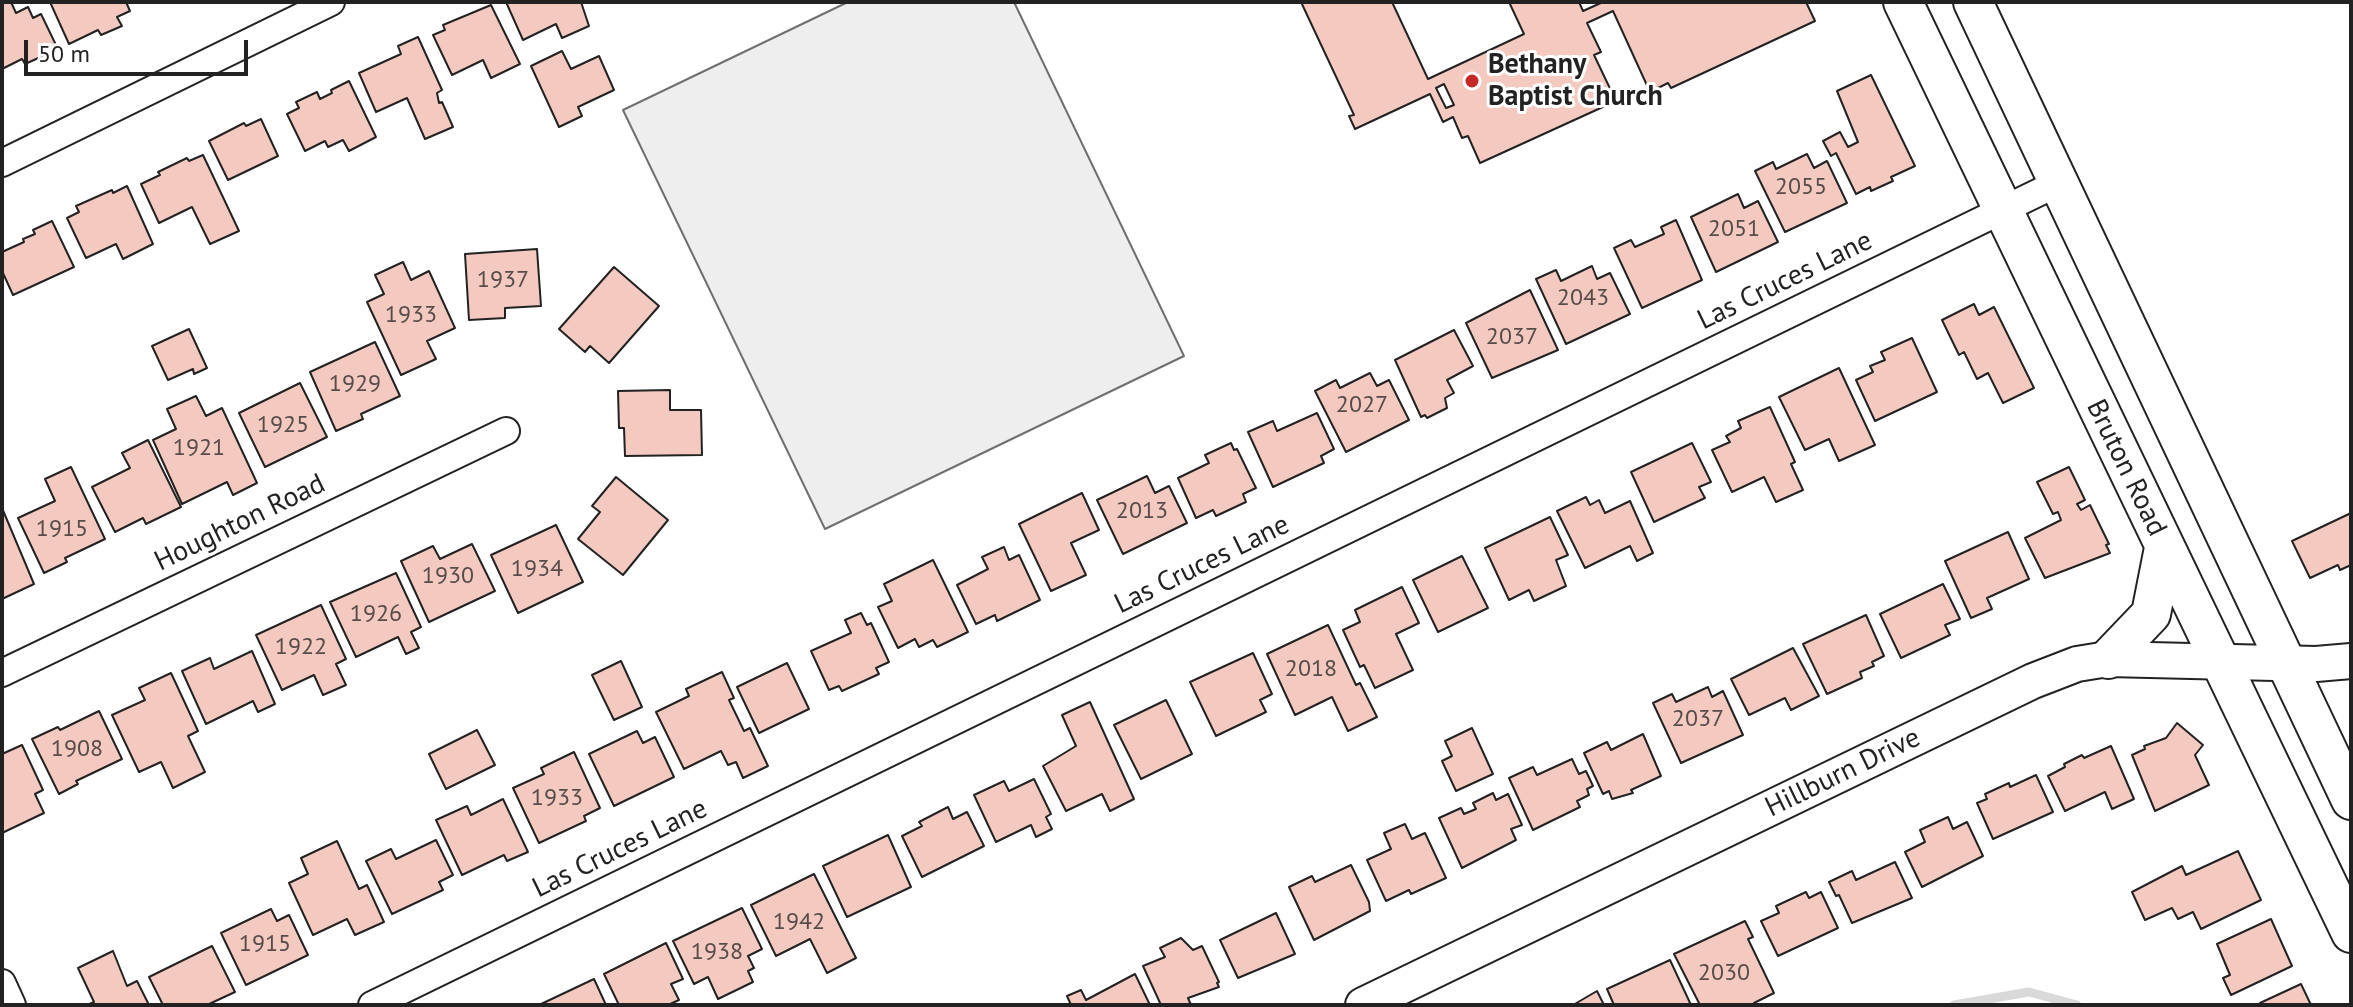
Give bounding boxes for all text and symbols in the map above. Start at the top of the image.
scale bar [28,24,252,74]
text: 50 m [38,38,90,69]
place label: Bethany Baptist Church [1488,48,1663,114]
marker: Bethany Baptist Church [1463,72,1481,90]
house number: 2055 [1775,173,1827,201]
house number: 2051 [1708,215,1760,243]
street label: Las Cruces Lane [1692,224,1878,338]
house number: 1937 [477,266,529,294]
house number: 2043 [1557,284,1609,312]
house number: 1933 [385,301,437,329]
house number: 2037 [1486,323,1538,351]
house number: 1929 [329,370,381,398]
house number: 2027 [1336,391,1388,419]
street label: Bruton Road [2079,394,2173,542]
house number: 1925 [257,411,309,439]
house number: 1921 [173,434,225,462]
street label: Houghton Road [149,467,331,579]
house number: 2013 [1116,497,1168,525]
street label: Las Cruces Lane [1109,508,1295,622]
house number: 1915 [36,515,88,543]
house number: 1934 [511,555,563,583]
house number: 1930 [422,562,474,590]
house number: 1926 [350,600,402,628]
house number: 1922 [275,633,327,661]
house number: 2018 [1285,655,1337,683]
house number: 2037 [1672,705,1724,733]
street label: Hillburn Drive [1760,721,1926,825]
house number: 1908 [51,735,103,763]
house number: 1933 [531,784,583,812]
street label: Las Cruces Lane [527,792,713,906]
house number: 1942 [773,908,825,936]
house number: 1915 [239,930,291,958]
house number: 1938 [691,938,743,966]
house number: 2030 [1698,959,1750,987]

